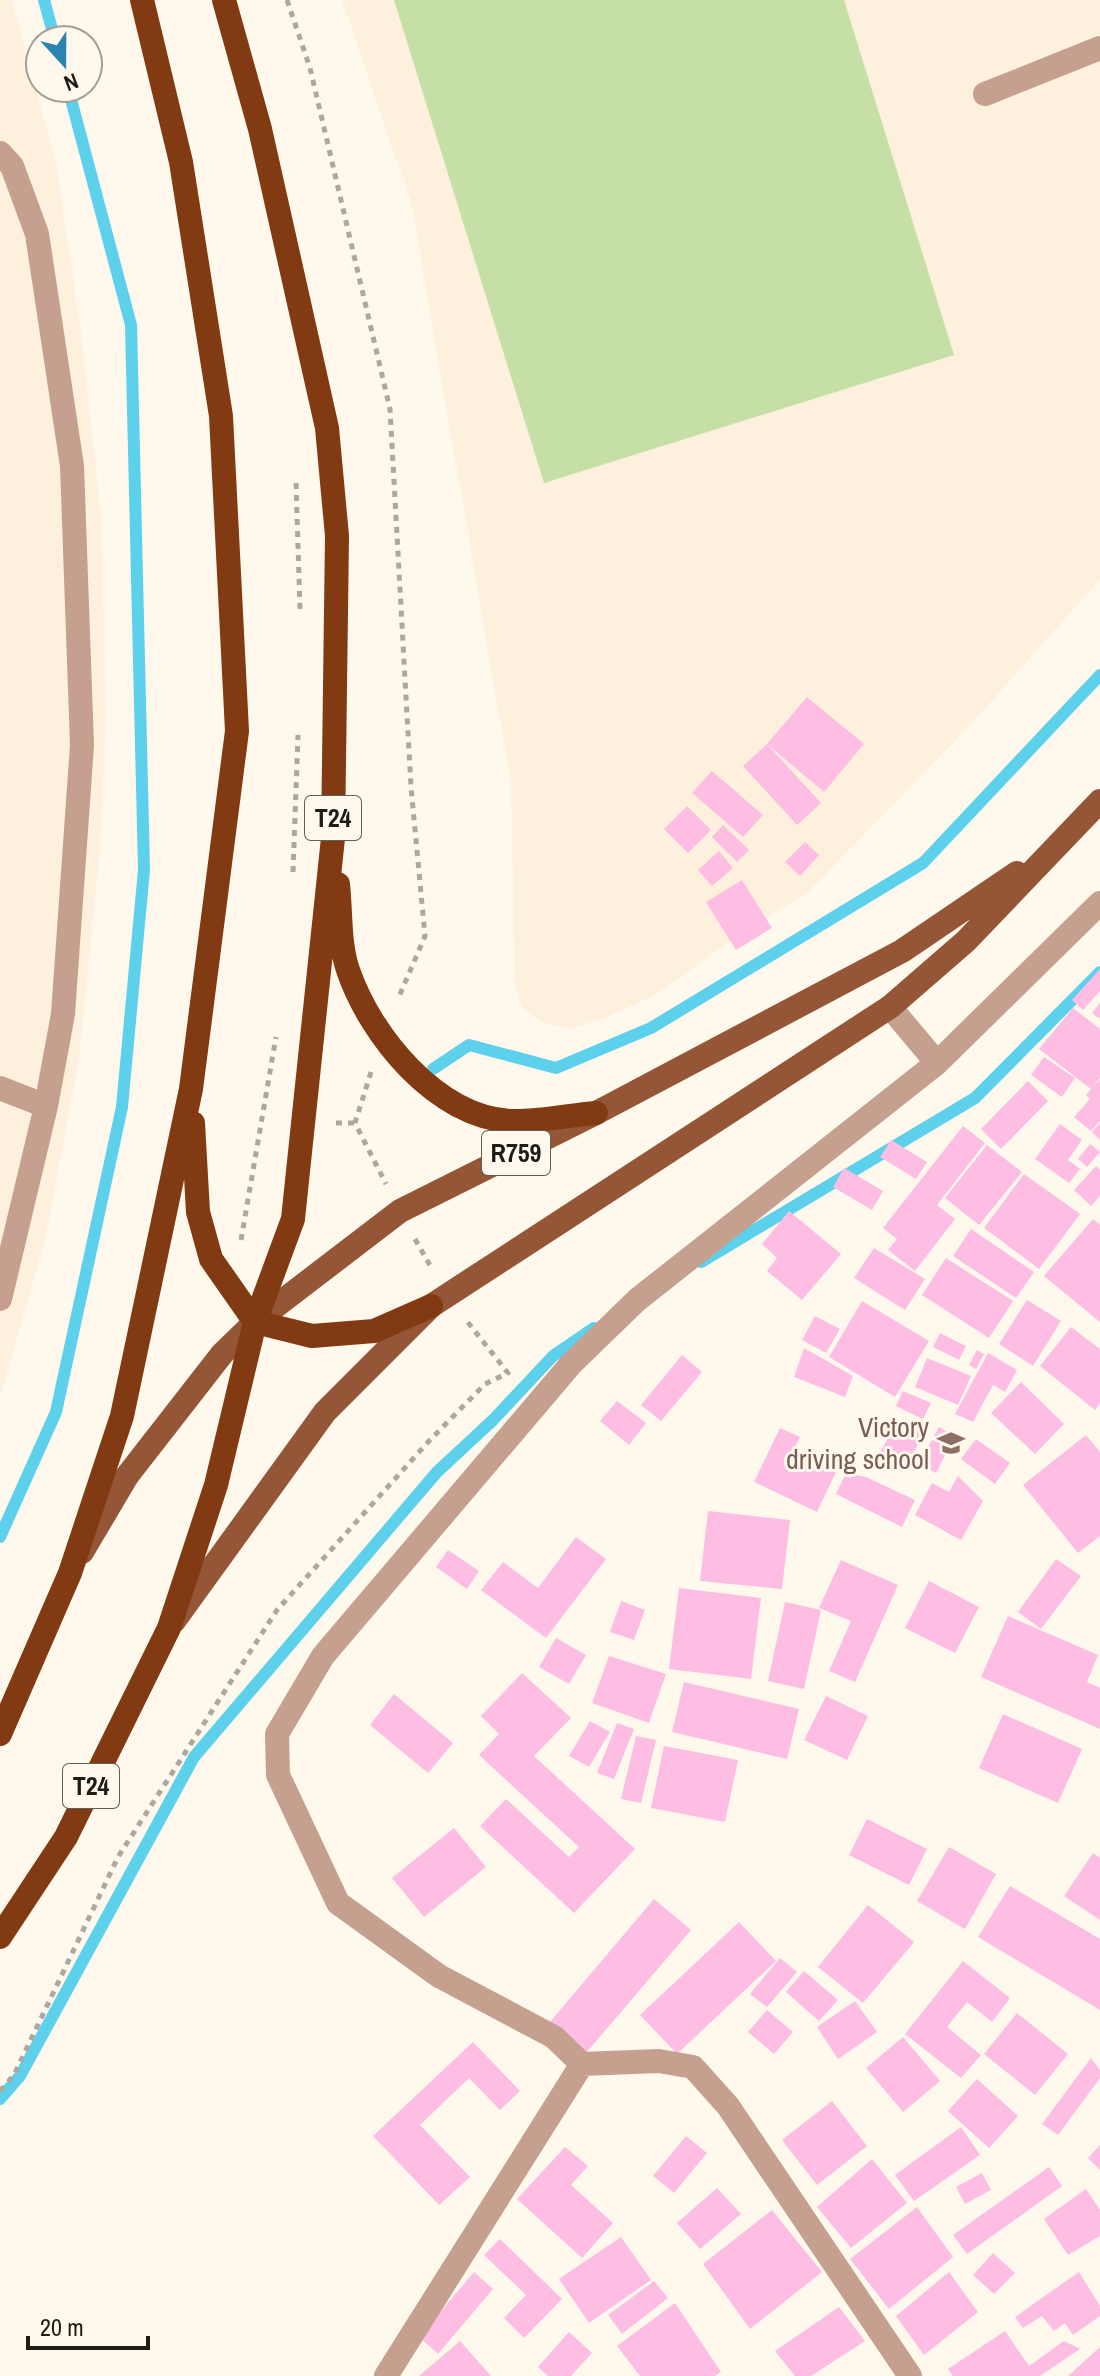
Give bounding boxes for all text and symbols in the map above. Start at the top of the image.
north arrow [24,24,104,104]
text: N [60,66,83,99]
road number: T24 [305,796,361,840]
road number: R759 [482,1131,550,1175]
place label: Victory driving school [786,1408,930,1478]
school or university icon: Victory driving school [936,1428,966,1458]
road number: T24 [63,1764,119,1808]
scale bar [28,2300,148,2350]
text: 20 m [40,2311,84,2343]

